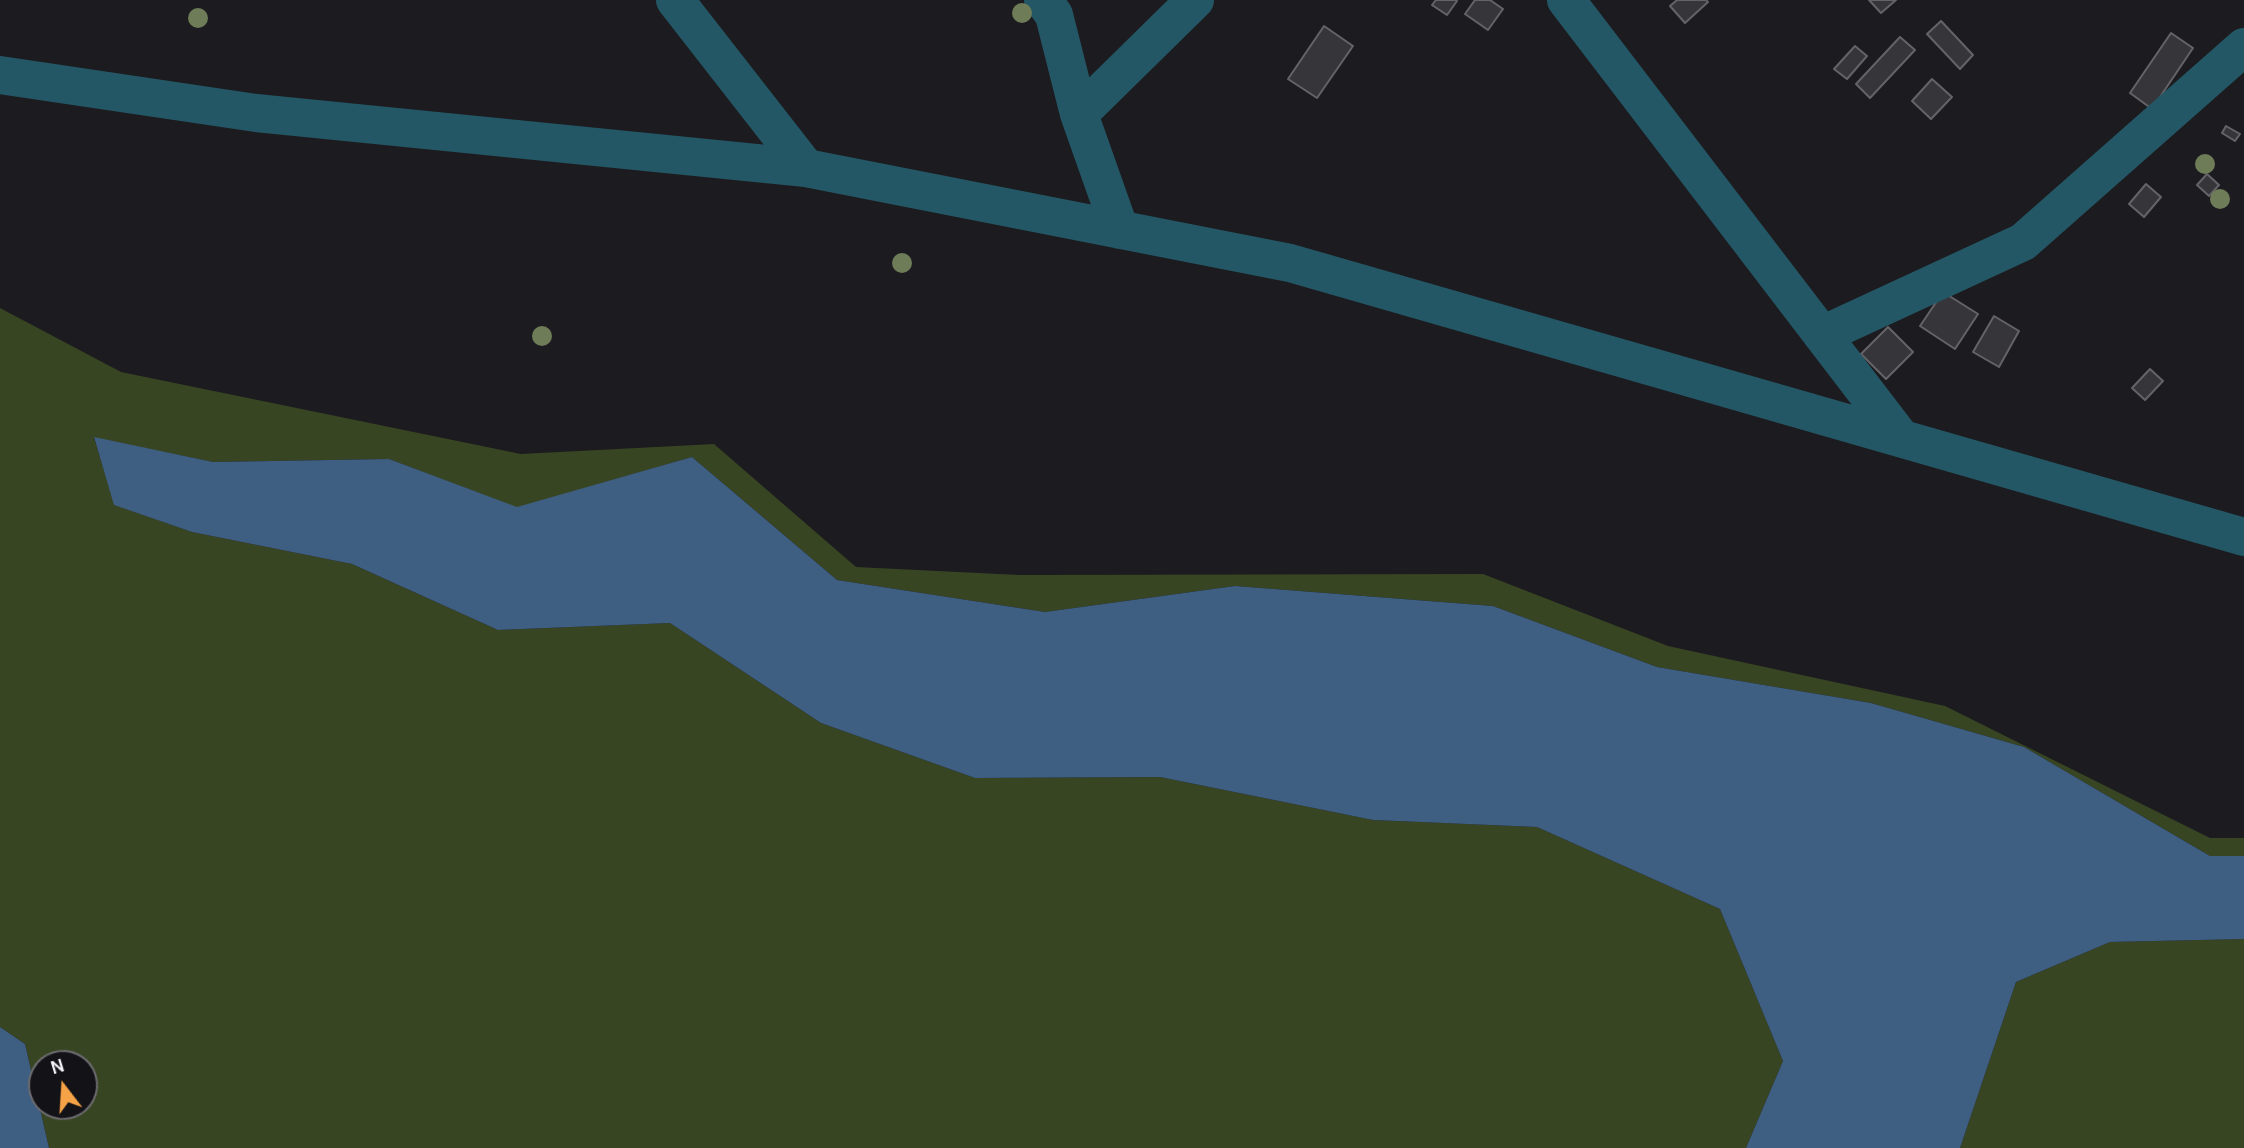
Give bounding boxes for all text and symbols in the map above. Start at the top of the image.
north arrow [28,1050,98,1120]
text: N [48,1054,67,1079]

